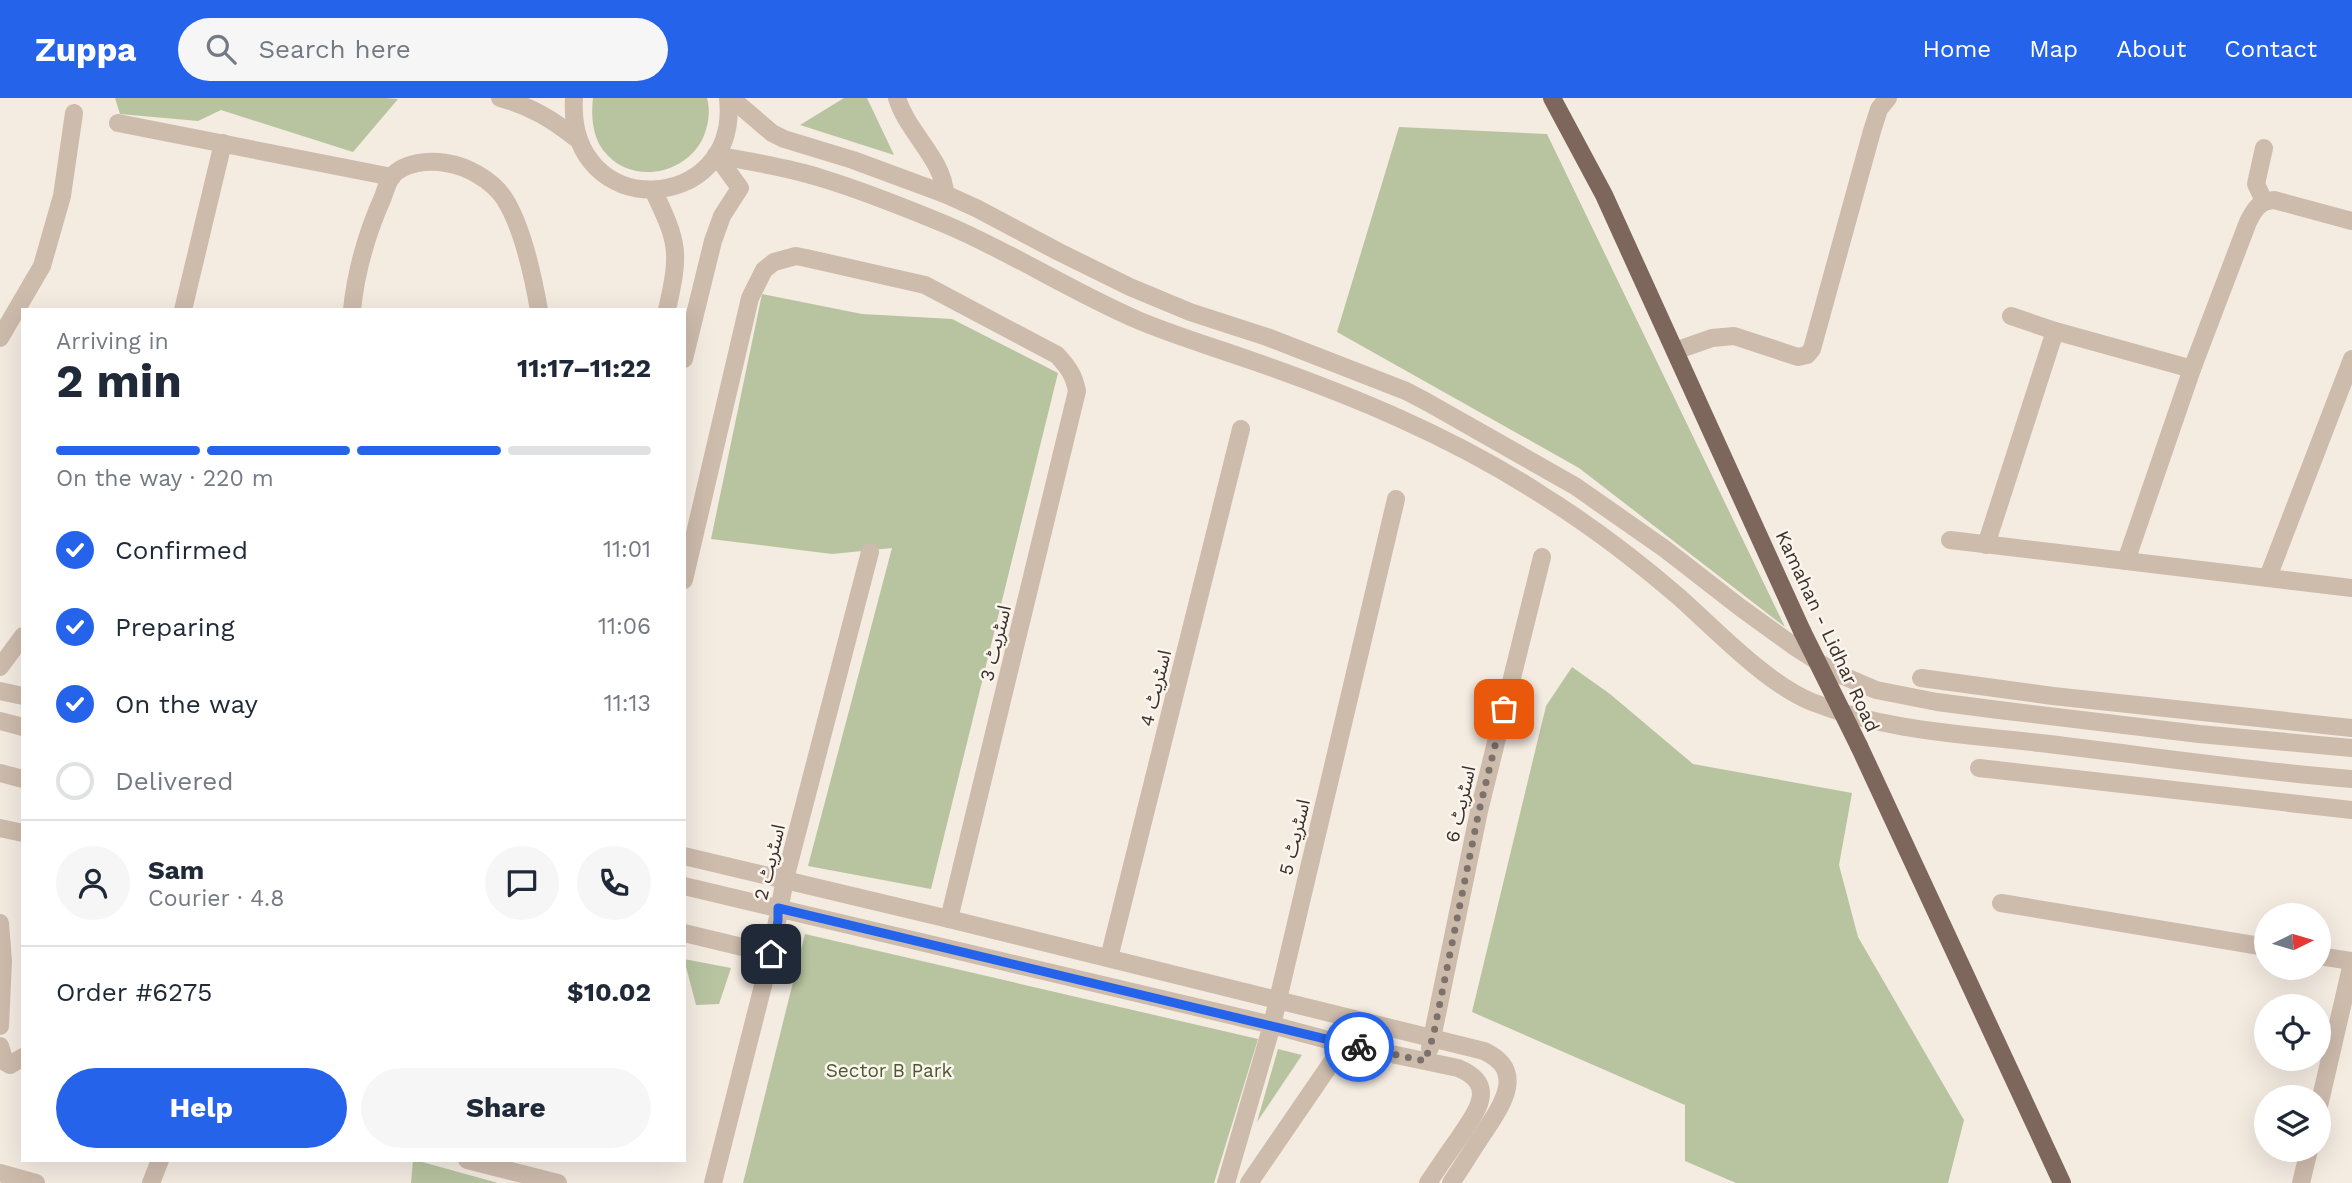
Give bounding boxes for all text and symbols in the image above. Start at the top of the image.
search box [178,18,668,81]
text: Zuppa [35,30,136,69]
icon: search [202,30,240,68]
text: Search here [258,34,411,64]
text: Home [1923,35,1991,63]
text: Map [2029,35,2078,63]
text: About [2116,35,2186,63]
text: Contact [2224,35,2317,63]
text: Arriving in [56,328,169,355]
text: 11:17–11:22 [517,353,651,383]
text: 2 min [56,354,182,408]
text: On the way · 220 m [56,465,274,492]
street label: Kamahan - Lidhar Road [1771,527,1884,736]
icon: check [56,531,94,569]
text: Confirmed [115,535,248,565]
text: 11:01 [603,536,651,563]
street label: اسٹریٹ 3 [975,603,1016,683]
icon: check [56,608,94,646]
text: Preparing [115,612,235,642]
text: 11:06 [598,613,651,640]
street label: اسٹریٹ 4 [1135,647,1176,729]
pin [1474,679,1534,739]
icon: check [56,685,94,723]
text: On the way [115,689,258,719]
text: 11:13 [604,690,651,717]
icon: bag [1485,690,1523,728]
street label: اسٹریٹ 6 [1441,764,1480,845]
text: Delivered [115,766,234,796]
street label: اسٹریٹ 5 [1274,797,1315,877]
street label: اسٹریٹ 2 [749,822,790,902]
button: person [56,846,130,920]
button: chat [485,846,559,920]
button: phone [577,846,651,920]
text: Sam [148,855,204,885]
text: Courier · 4.8 [148,885,284,912]
north arrow [2254,903,2331,980]
map controls [2254,903,2331,1162]
pin [741,924,801,984]
icon: home [752,935,790,973]
text: Order #6275 [56,977,212,1007]
text: $10.02 [567,977,651,1007]
button: locate [2254,994,2331,1071]
courier [1324,1012,1394,1082]
icon: bike [1340,1028,1378,1066]
park label: Sector B Park [826,1059,953,1082]
button: Help [56,1068,347,1148]
button: Share [361,1068,651,1148]
button: layers [2254,1085,2331,1162]

